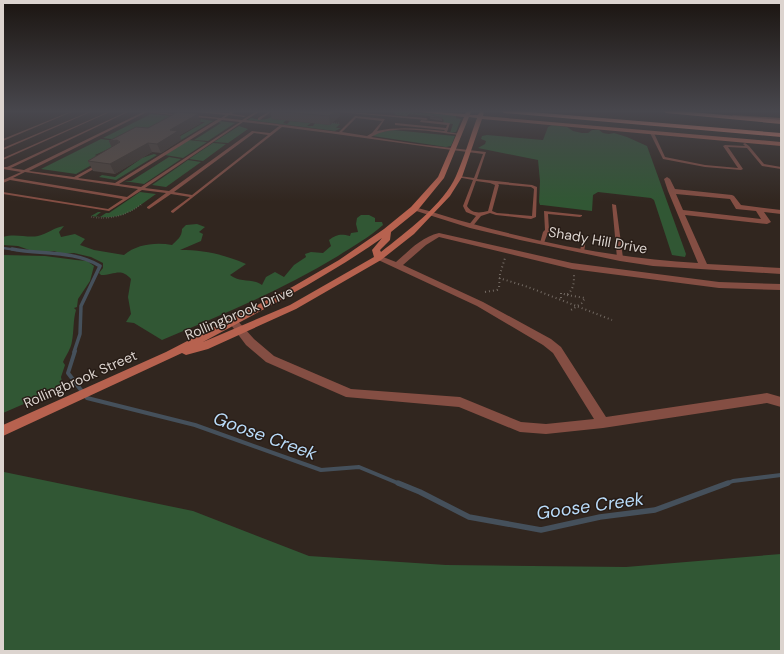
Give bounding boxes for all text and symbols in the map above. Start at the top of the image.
street label: Shady Hill Drive [547,222,649,258]
street label: Rollingbrook Drive [182,282,296,344]
street label: Rollingbrook Street [20,346,140,412]
water label: Goose Creek [210,406,321,466]
water label: Goose Creek [535,486,646,525]

